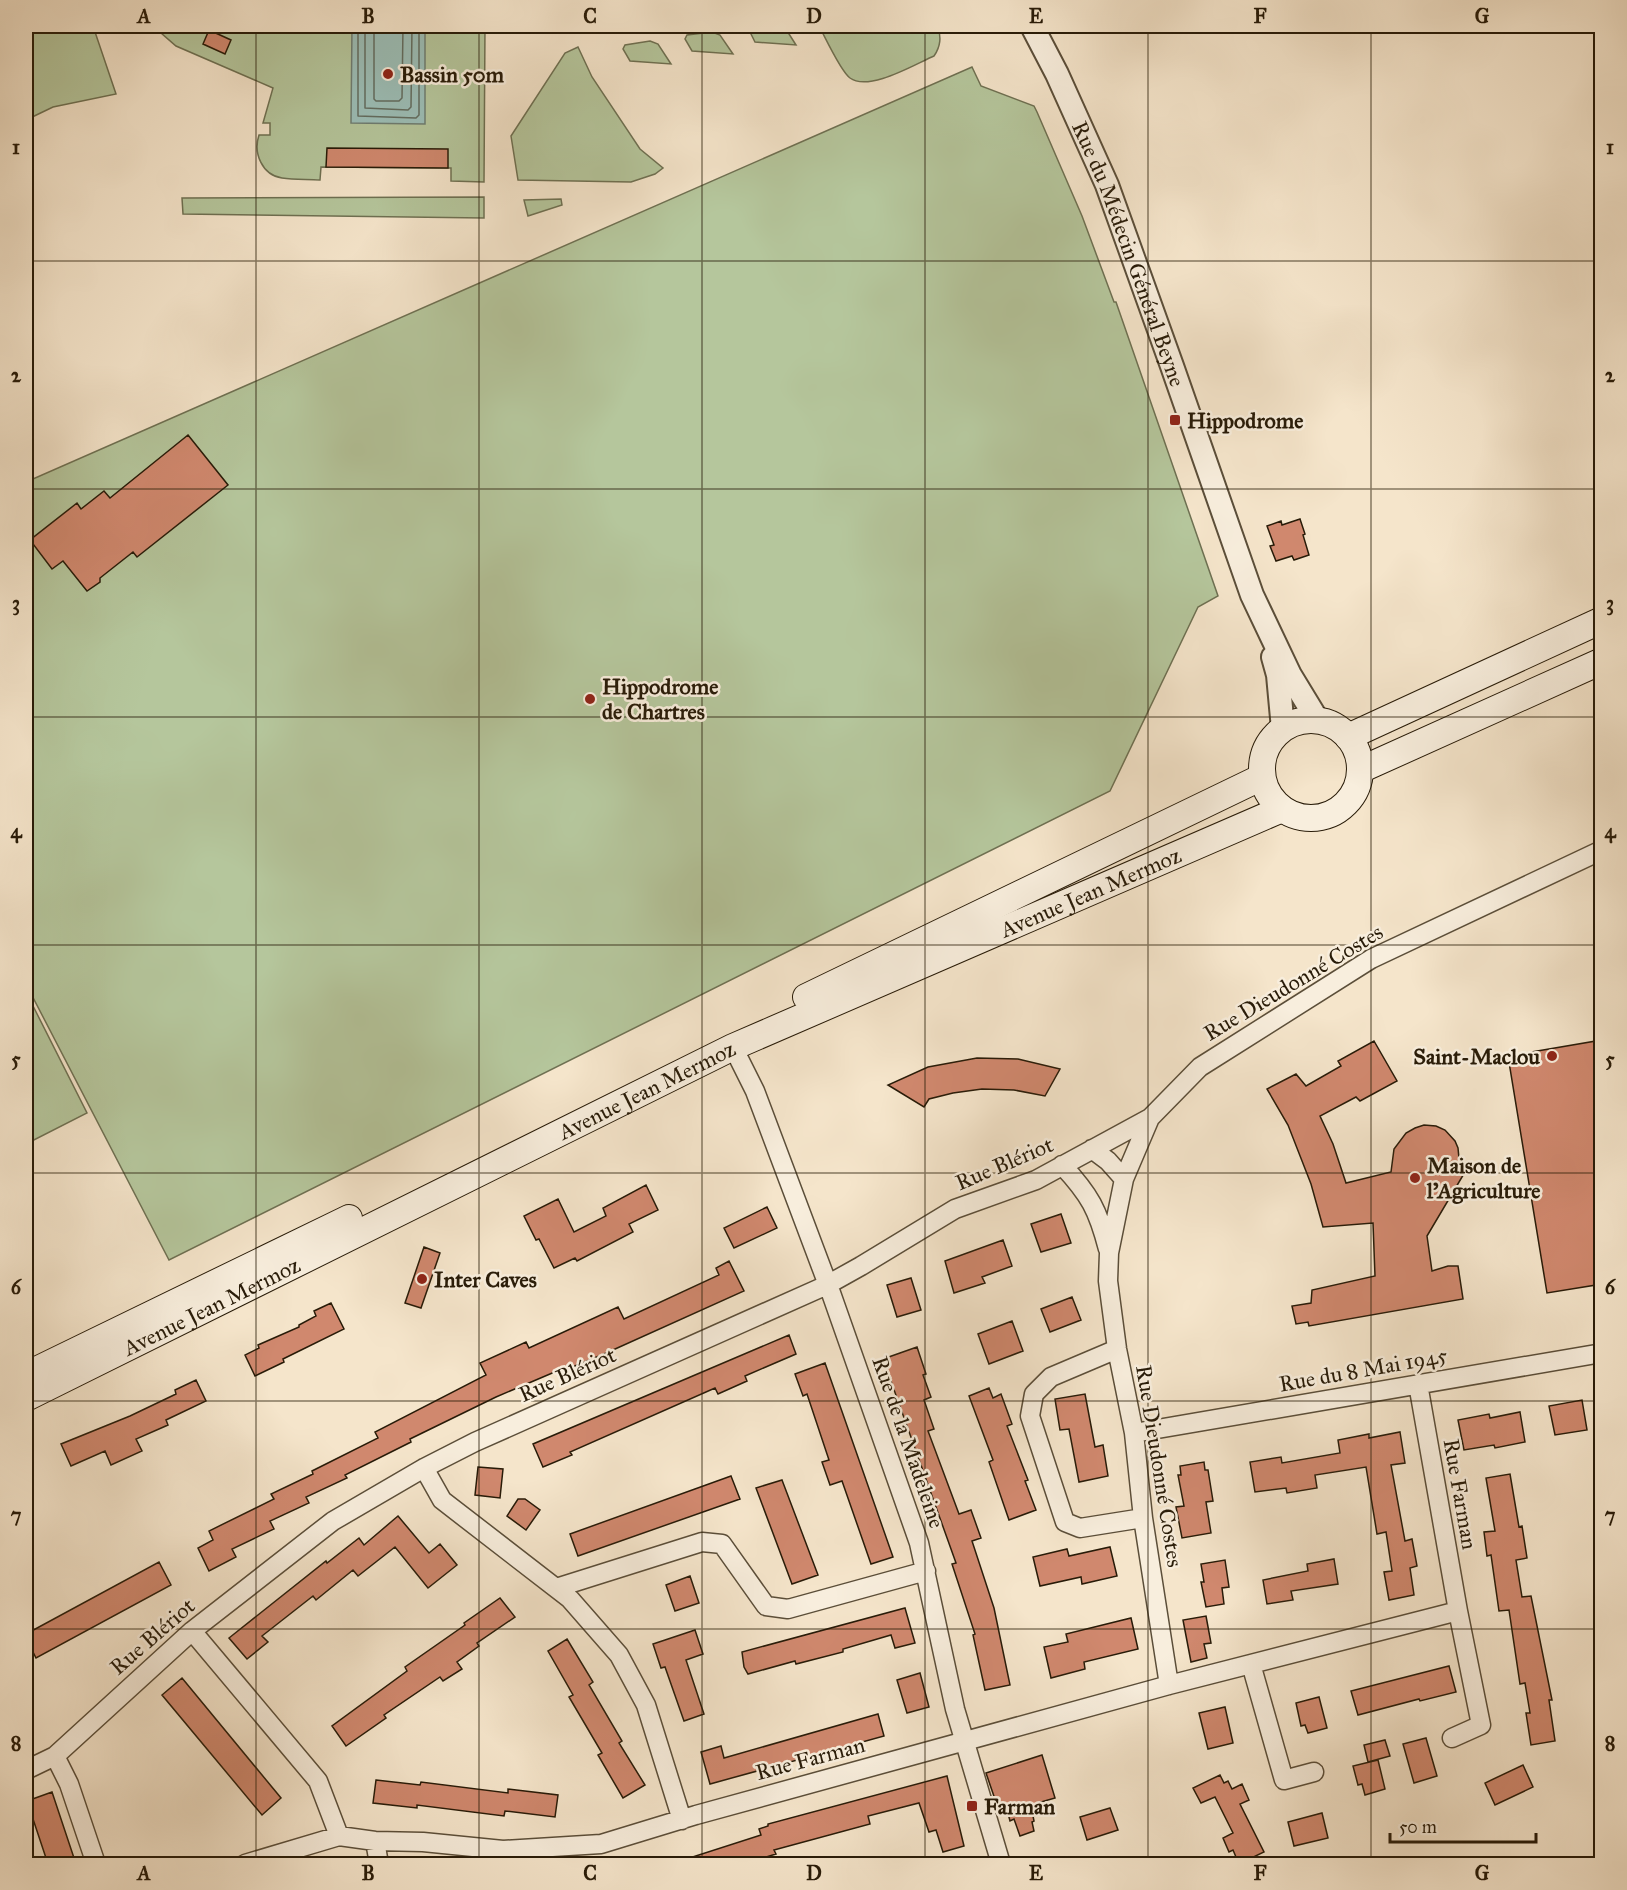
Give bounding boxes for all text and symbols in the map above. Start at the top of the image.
text: A [135,4,151,28]
text: B [361,4,375,28]
text: C [583,4,597,28]
text: D [806,4,822,28]
text: E [1029,4,1044,28]
text: F [1253,4,1267,28]
text: G [1475,4,1490,28]
place label: Bassin 50m [400,61,505,88]
marker: Bassin 50m [381,67,395,81]
street label: Rue du Médecin Général Beyne [1066,117,1191,390]
text: 1 [12,135,20,159]
text: 1 [1606,135,1614,159]
text: 2 [11,363,22,387]
text: 2 [1605,363,1616,387]
place label: Hippodrome [1187,407,1303,434]
marker: Hippodrome [1168,413,1182,427]
text: 3 [12,591,20,616]
text: 3 [1606,591,1614,616]
place label: Hippodrome de Chartres [602,673,718,725]
marker: Hippodrome de Chartres [583,692,597,706]
text: 4 [10,819,22,844]
text: 4 [1604,819,1616,844]
street label: Avenue Jean Mermoz [995,841,1185,944]
street label: Rue Dieudonné Costes [1199,918,1388,1047]
street label: Avenue Jean Mermoz [553,1035,740,1146]
place label: Saint-Maclou [1413,1043,1540,1070]
text: 5 [11,1047,21,1071]
text: 5 [1605,1047,1615,1071]
marker: Saint-Maclou [1545,1049,1559,1063]
street label: Rue Blériot [951,1131,1057,1196]
place label: Maison de l'Agriculture [1426,1152,1540,1204]
marker: Maison de l'Agriculture [1408,1171,1422,1185]
street label: Avenue Jean Mermoz [118,1251,305,1362]
place label: Inter Caves [434,1266,537,1293]
marker: Inter Caves [415,1272,429,1286]
text: 6 [11,1275,23,1299]
text: 6 [1605,1275,1617,1299]
street label: Rue Blériot [514,1341,620,1408]
street label: Rue du 8 Mai 1945 [1277,1341,1449,1398]
street label: Rue de la Madeleine [866,1353,951,1532]
street label: Rue Dieudonné Costes [1130,1363,1189,1569]
street label: Rue Farman [1437,1437,1484,1552]
text: 7 [11,1503,22,1527]
text: 7 [1605,1503,1616,1527]
street label: Rue Blériot [104,1592,200,1681]
text: 8 [11,1731,21,1755]
street label: Rue Farman [753,1731,868,1786]
text: 8 [1605,1731,1615,1755]
place label: Farman [984,1793,1055,1820]
marker: Farman [965,1799,979,1813]
scale bar [1390,1806,1536,1844]
text: 50 m [1399,1816,1437,1838]
text: A [135,1861,151,1885]
text: B [361,1861,375,1885]
text: C [583,1861,597,1885]
text: D [806,1861,822,1885]
text: E [1029,1861,1044,1885]
text: F [1253,1861,1267,1885]
text: G [1475,1861,1490,1885]

